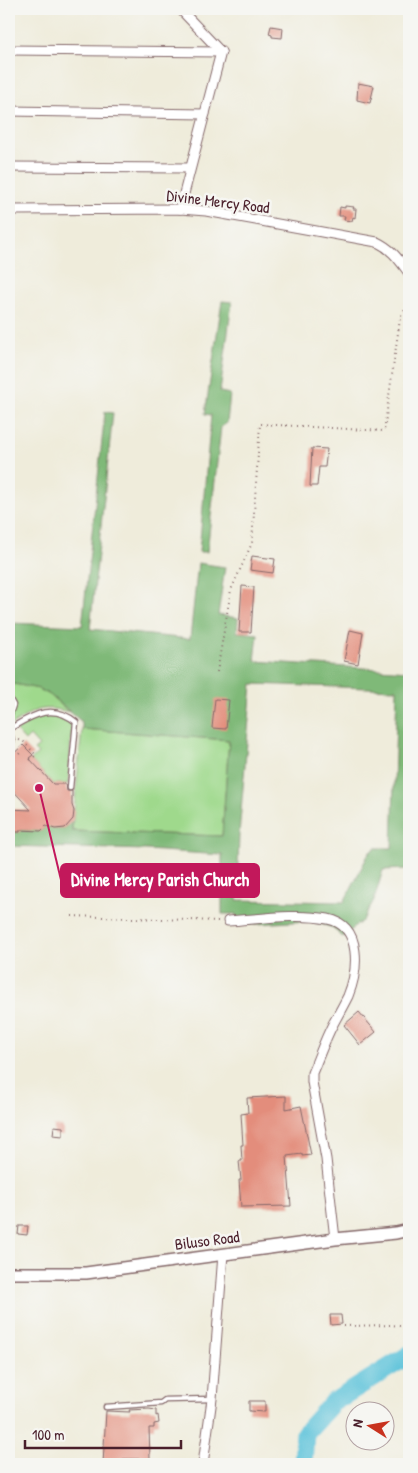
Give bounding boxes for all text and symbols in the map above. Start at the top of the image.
street label: Divine Mercy Road [165,184,271,218]
callout: Divine Mercy Parish Church [61,864,259,897]
text: Divine Mercy Parish Church [71,867,250,893]
street label: Biluso Road [173,1225,241,1255]
north arrow [346,1400,396,1450]
text: N [347,1417,367,1429]
scale bar [25,1418,181,1450]
text: 100 m [32,1424,65,1445]

